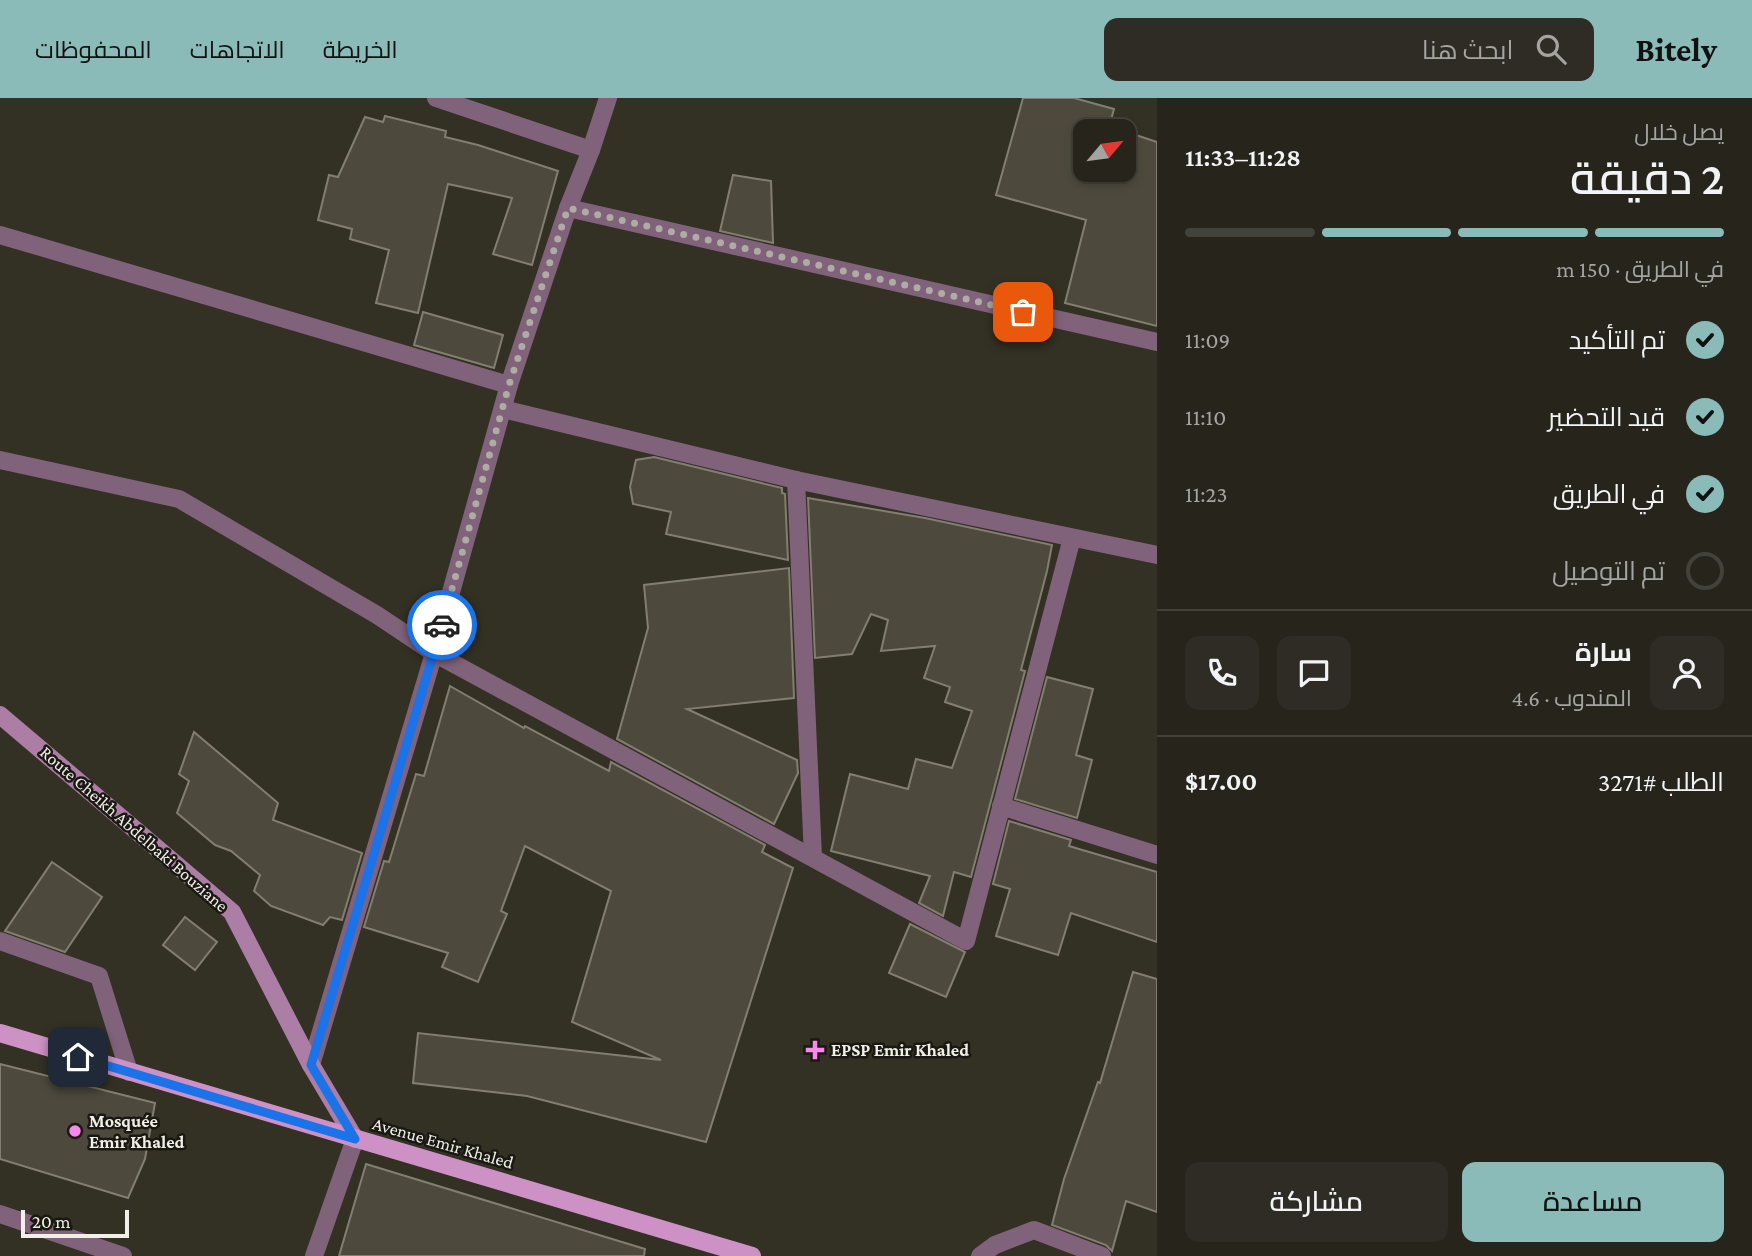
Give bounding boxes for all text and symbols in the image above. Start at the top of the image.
search box [1104,18,1594,81]
icon: search [1532,30,1570,68]
text: Bitely [1636,31,1717,68]
text: المحفوظات [35,36,152,63]
text: الاتجاهات [190,36,285,63]
text: الخريطة [323,36,398,63]
text: ابحث هنا [1422,36,1514,65]
north arrow [1073,119,1136,182]
map controls [1073,119,1136,182]
text: يصل خلال [1634,119,1724,145]
text: 11:28–11:33 [1185,143,1301,172]
text: 2 دقيقة [1570,153,1724,204]
text: في الطريق · 150 m [1556,256,1724,282]
pin [993,282,1053,342]
icon: bag [1004,293,1042,331]
icon: check [1686,321,1724,359]
text: تم التأكيد [1569,326,1665,355]
text: 11:09 [1185,327,1230,353]
icon: check [1686,398,1724,436]
text: قيد التحضير [1548,403,1665,432]
text: 11:10 [1185,404,1226,430]
icon: check [1686,475,1724,513]
text: في الطريق [1553,480,1665,509]
text: 11:23 [1185,481,1227,507]
text: تم التوصيل [1552,557,1665,586]
courier [407,590,477,660]
icon: car [423,606,461,644]
button: phone [1185,636,1259,710]
button: chat [1277,636,1351,710]
button: person [1650,636,1724,710]
text: سارة [1575,638,1632,667]
text: المندوب · 4.6 [1512,685,1632,711]
street label: Route Cheikh Abdelbaki Bouziane [36,742,232,916]
text: $17.00 [1185,767,1257,796]
text: الطلب #3271 [1598,768,1724,797]
pin [48,1027,108,1087]
icon: home [59,1038,97,1076]
marker: EPSP Emir Khaled [805,1040,825,1060]
place label: EPSP Emir Khaled [831,1040,969,1060]
place label: Mosquée Emir Khaled [89,1111,185,1152]
street label: Avenue Emir Khaled [370,1113,516,1173]
marker: Mosquée Emir Khaled [67,1123,83,1139]
button: مشاركة [1185,1162,1448,1242]
button: مساعدة [1462,1162,1724,1242]
scale bar [21,1207,130,1239]
text: 20 m [32,1211,71,1232]

